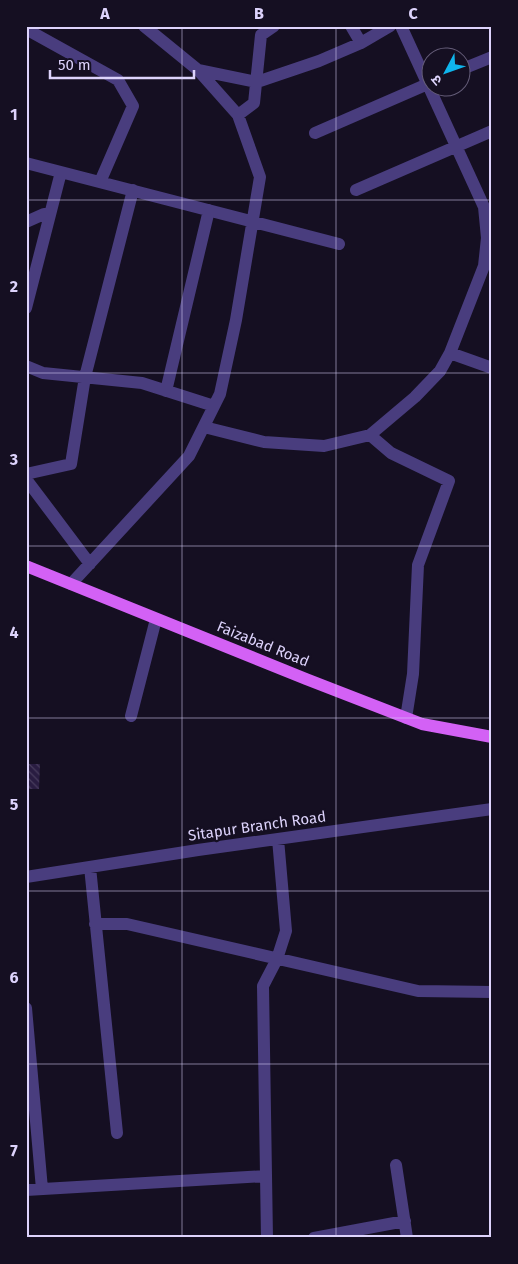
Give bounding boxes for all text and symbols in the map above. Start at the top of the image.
text: A [99,4,110,23]
text: B [254,4,264,23]
text: C [408,4,418,23]
scale bar [50,48,194,80]
north arrow [420,48,470,98]
text: 50 m [58,56,91,74]
text: उ [427,71,446,89]
text: 1 [10,105,18,124]
text: 2 [10,277,18,296]
text: 3 [9,450,18,469]
street label: Faizabad Road [214,617,312,671]
text: 4 [9,623,19,642]
text: 5 [10,795,19,814]
street label: Sitapur Branch Road [187,807,327,845]
text: 6 [9,968,19,987]
text: 7 [10,1141,18,1160]

